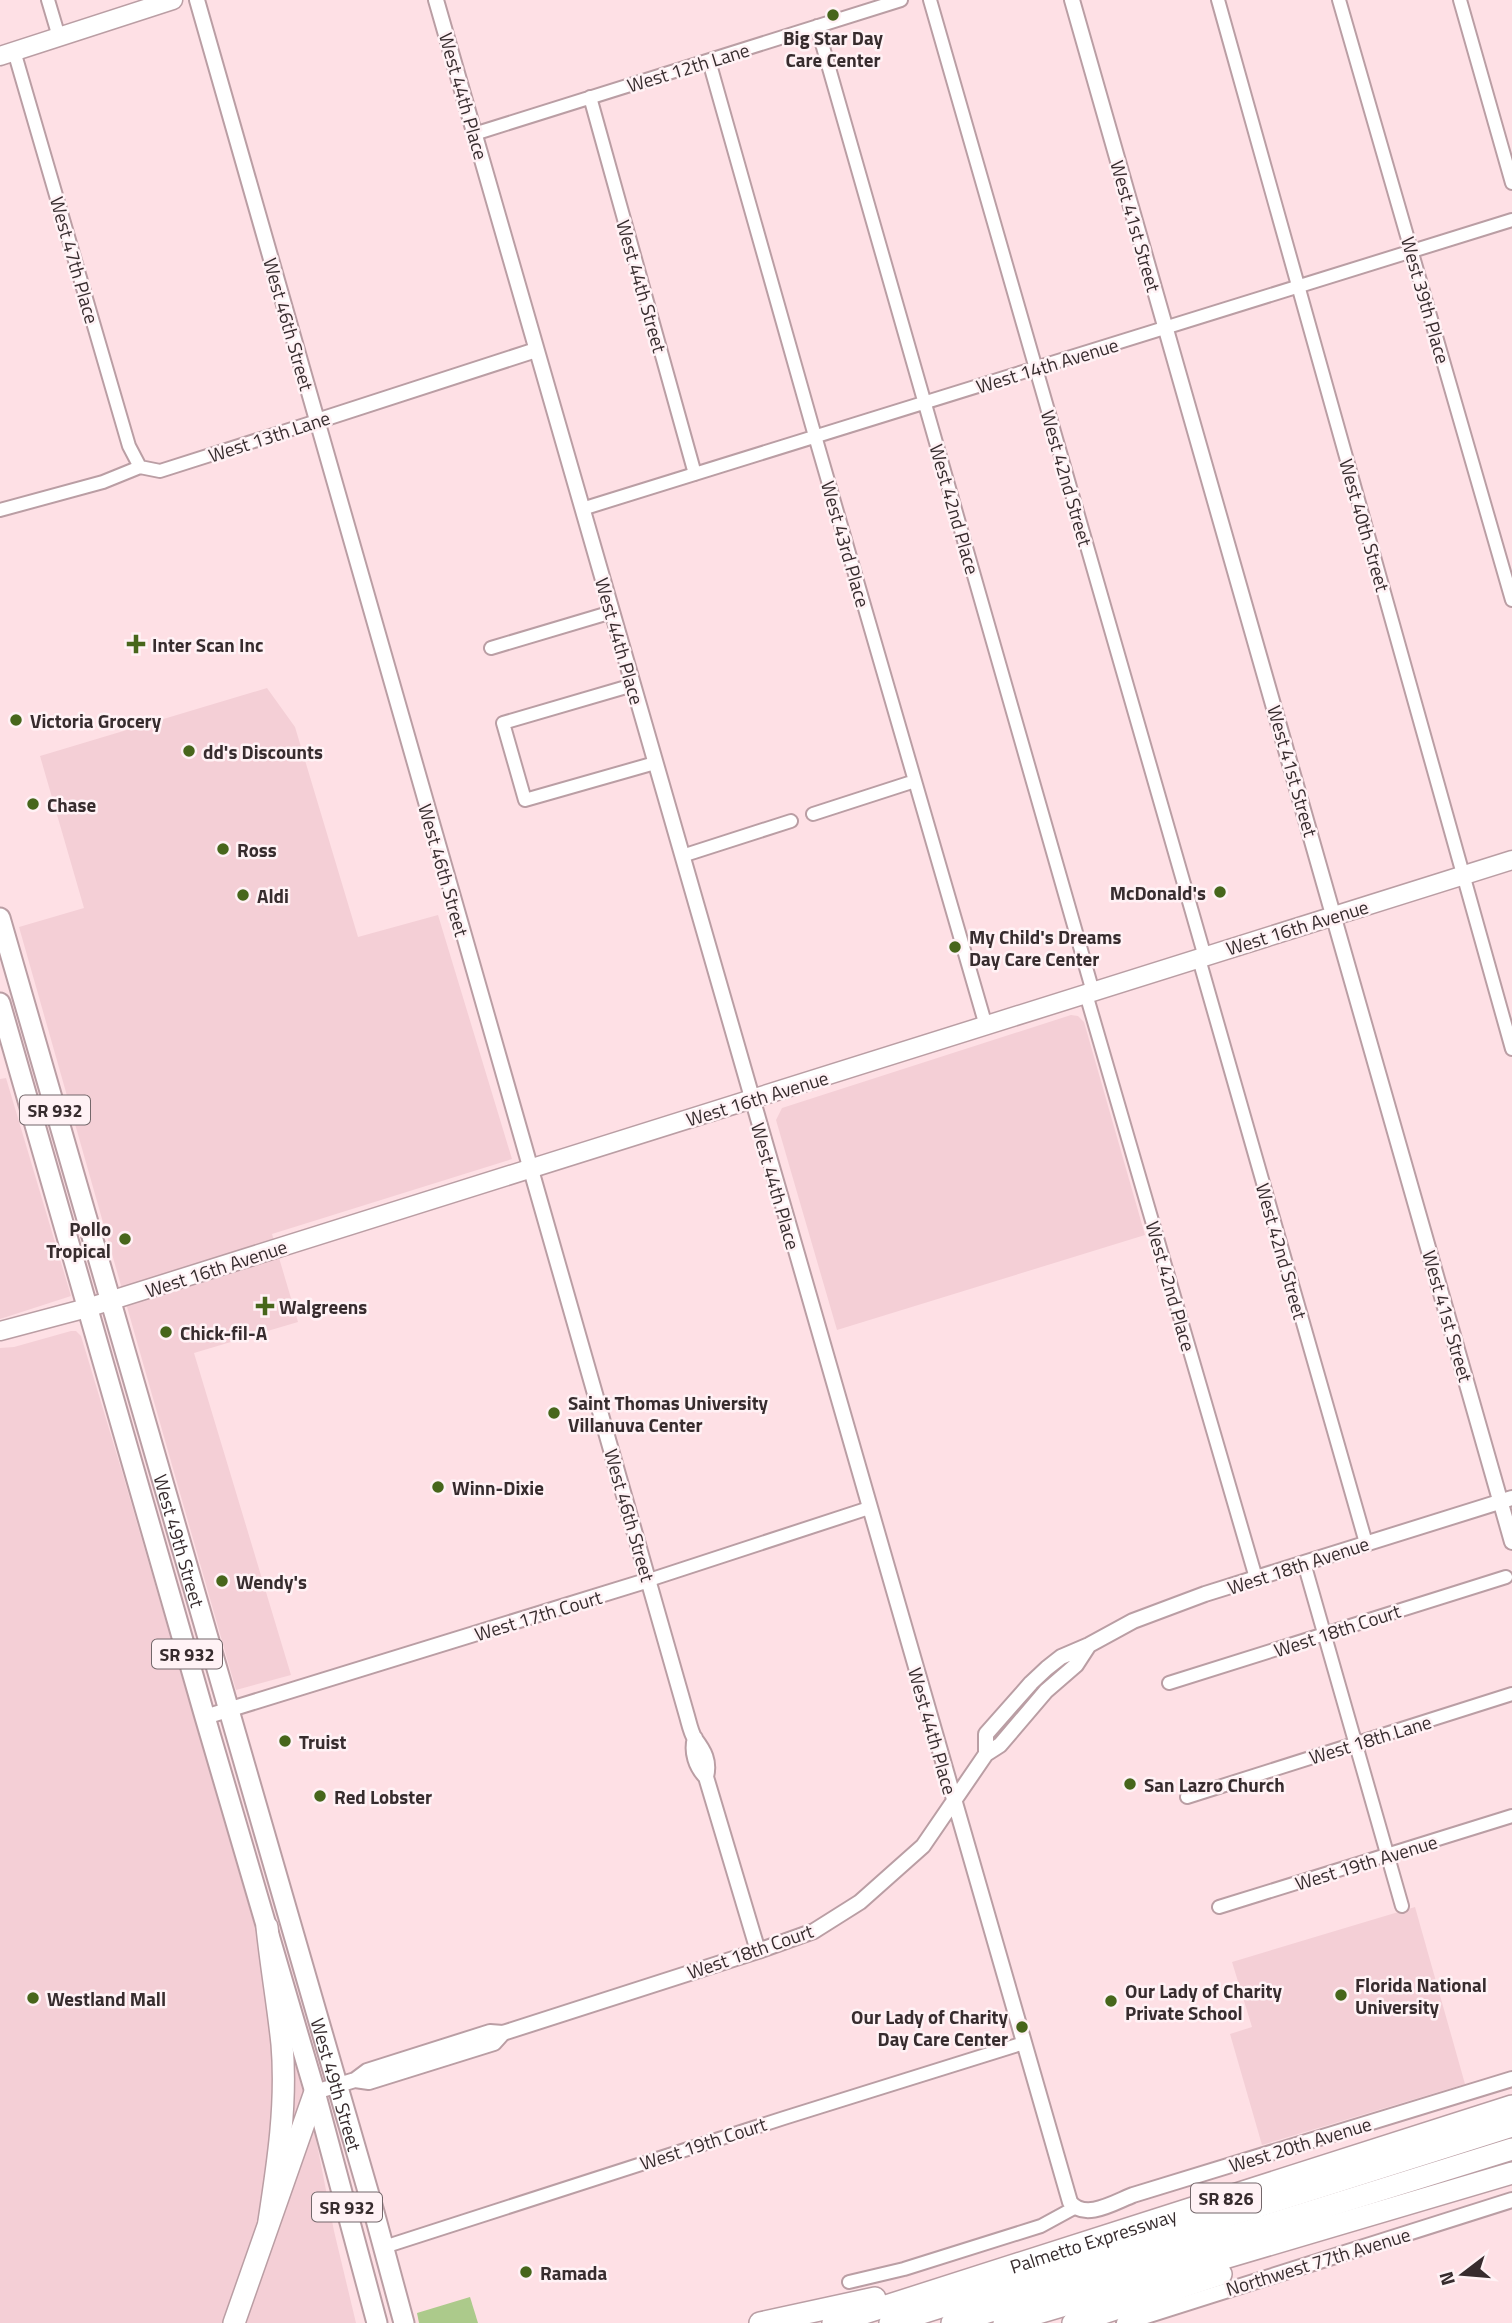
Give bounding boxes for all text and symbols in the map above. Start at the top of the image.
marker: Big Star Day Care Center [825,7,841,23]
place label: Big Star Day Care Center [783,23,884,74]
street label: West 44th Place [432,29,496,163]
street label: West 12th Lane [623,35,753,99]
street label: West 41st Street [1103,157,1169,296]
street label: West 47th Place [43,193,107,327]
street label: West 44th Street [609,216,675,356]
street label: West 39th Place [1394,233,1458,367]
street label: West 46th Street [256,254,322,394]
street label: West 14th Avenue [972,330,1122,400]
street label: West 13th Lane [204,403,334,469]
street label: West 42nd Street [1034,407,1100,550]
street label: West 42nd Place [923,440,987,578]
street label: West 40th Street [1332,455,1398,595]
street label: West 43rd Place [814,477,878,611]
street label: West 44th Place [588,574,652,708]
place label: Inter Scan Inc [152,630,263,659]
marker: Inter Scan Inc [126,634,146,654]
street label: West 41st Street [1260,702,1326,841]
place label: Victoria Grocery [30,706,162,735]
marker: Victoria Grocery [8,712,24,728]
place label: dd's Discounts [203,737,323,766]
marker: dd's Discounts [181,743,197,759]
place label: Chase [47,790,97,819]
marker: Chase [25,796,41,812]
street label: West 46th Street [411,800,477,940]
place label: Ross [237,835,277,864]
marker: Ross [215,841,231,857]
place label: McDonald's [1110,878,1206,907]
place label: Aldi [257,881,289,910]
marker: McDonald's [1212,884,1228,900]
marker: Aldi [235,887,251,903]
street label: West 16th Avenue [1222,892,1372,962]
place label: My Child's Dreams Day Care Center [969,922,1121,973]
marker: My Child's Dreams Day Care Center [947,939,963,955]
street label: West 16th Avenue [682,1063,832,1133]
road number: SR 932 [20,1096,90,1125]
street label: West 44th Place [744,1119,808,1253]
street label: West 42nd Street [1249,1180,1315,1323]
place label: Pollo Tropical [46,1214,111,1265]
street label: West 42nd Place [1139,1217,1203,1355]
marker: Pollo Tropical [117,1231,133,1247]
street label: West 16th Avenue [141,1231,291,1305]
street label: West 41st Street [1415,1247,1481,1386]
place label: Walgreens [279,1292,367,1321]
marker: Walgreens [257,1298,273,1314]
place label: Chick-fil-A [180,1318,268,1347]
marker: Chick-fil-A [158,1324,174,1340]
place label: Saint Thomas University Villanuva Center [568,1388,769,1439]
marker: Saint Thomas University Villanuva Center [546,1405,562,1421]
street label: West 46th Street [597,1445,663,1585]
street label: West 49th Street [147,1471,213,1611]
place label: Winn-Dixie [452,1473,544,1502]
marker: Winn-Dixie [430,1479,446,1495]
street label: West 18th Avenue [1223,1528,1373,1602]
place label: Wendy's [236,1567,307,1596]
marker: Wendy's [214,1573,230,1589]
street label: West 17th Court [471,1582,605,1648]
street label: West 18th Court [1270,1596,1404,1664]
road number: SR 932 [152,1639,222,1668]
street label: West 44th Place [901,1664,965,1798]
street label: West 18th Lane [1305,1707,1435,1771]
place label: Truist [299,1727,346,1756]
marker: Truist [277,1733,293,1749]
place label: San Lazro Church [1144,1770,1285,1799]
marker: San Lazro Church [1122,1776,1138,1792]
place label: Red Lobster [334,1782,432,1811]
marker: Red Lobster [312,1788,328,1804]
street label: West 19th Avenue [1291,1827,1441,1897]
street label: West 18th Court [683,1916,817,1986]
place label: Florida National University [1355,1970,1487,2021]
place label: Our Lady of Charity Private School [1125,1976,1282,2027]
place label: Westland Mall [47,1984,166,2013]
marker: Florida National University [1333,1987,1349,2003]
marker: Westland Mall [25,1990,41,2006]
marker: Our Lady of Charity Private School [1103,1993,1119,2009]
place label: Our Lady of Charity Day Care Center [851,2002,1008,2053]
street label: West 49th Street [304,2014,370,2154]
marker: Our Lady of Charity Day Care Center [1014,2019,1030,2035]
street label: West 19th Court [636,2109,770,2177]
street label: West 20th Avenue [1225,2109,1375,2179]
road number: SR 826 [1191,2184,1261,2212]
road number: SR 932 [312,2192,382,2222]
street label: Palmetto Expressway [1006,2200,1180,2280]
street label: Northwest 77th Avenue [1222,2219,1414,2303]
north arrow [1428,2239,1498,2309]
place label: Ramada [540,2258,607,2287]
marker: Ramada [518,2264,534,2280]
text: N [1430,2268,1462,2289]

